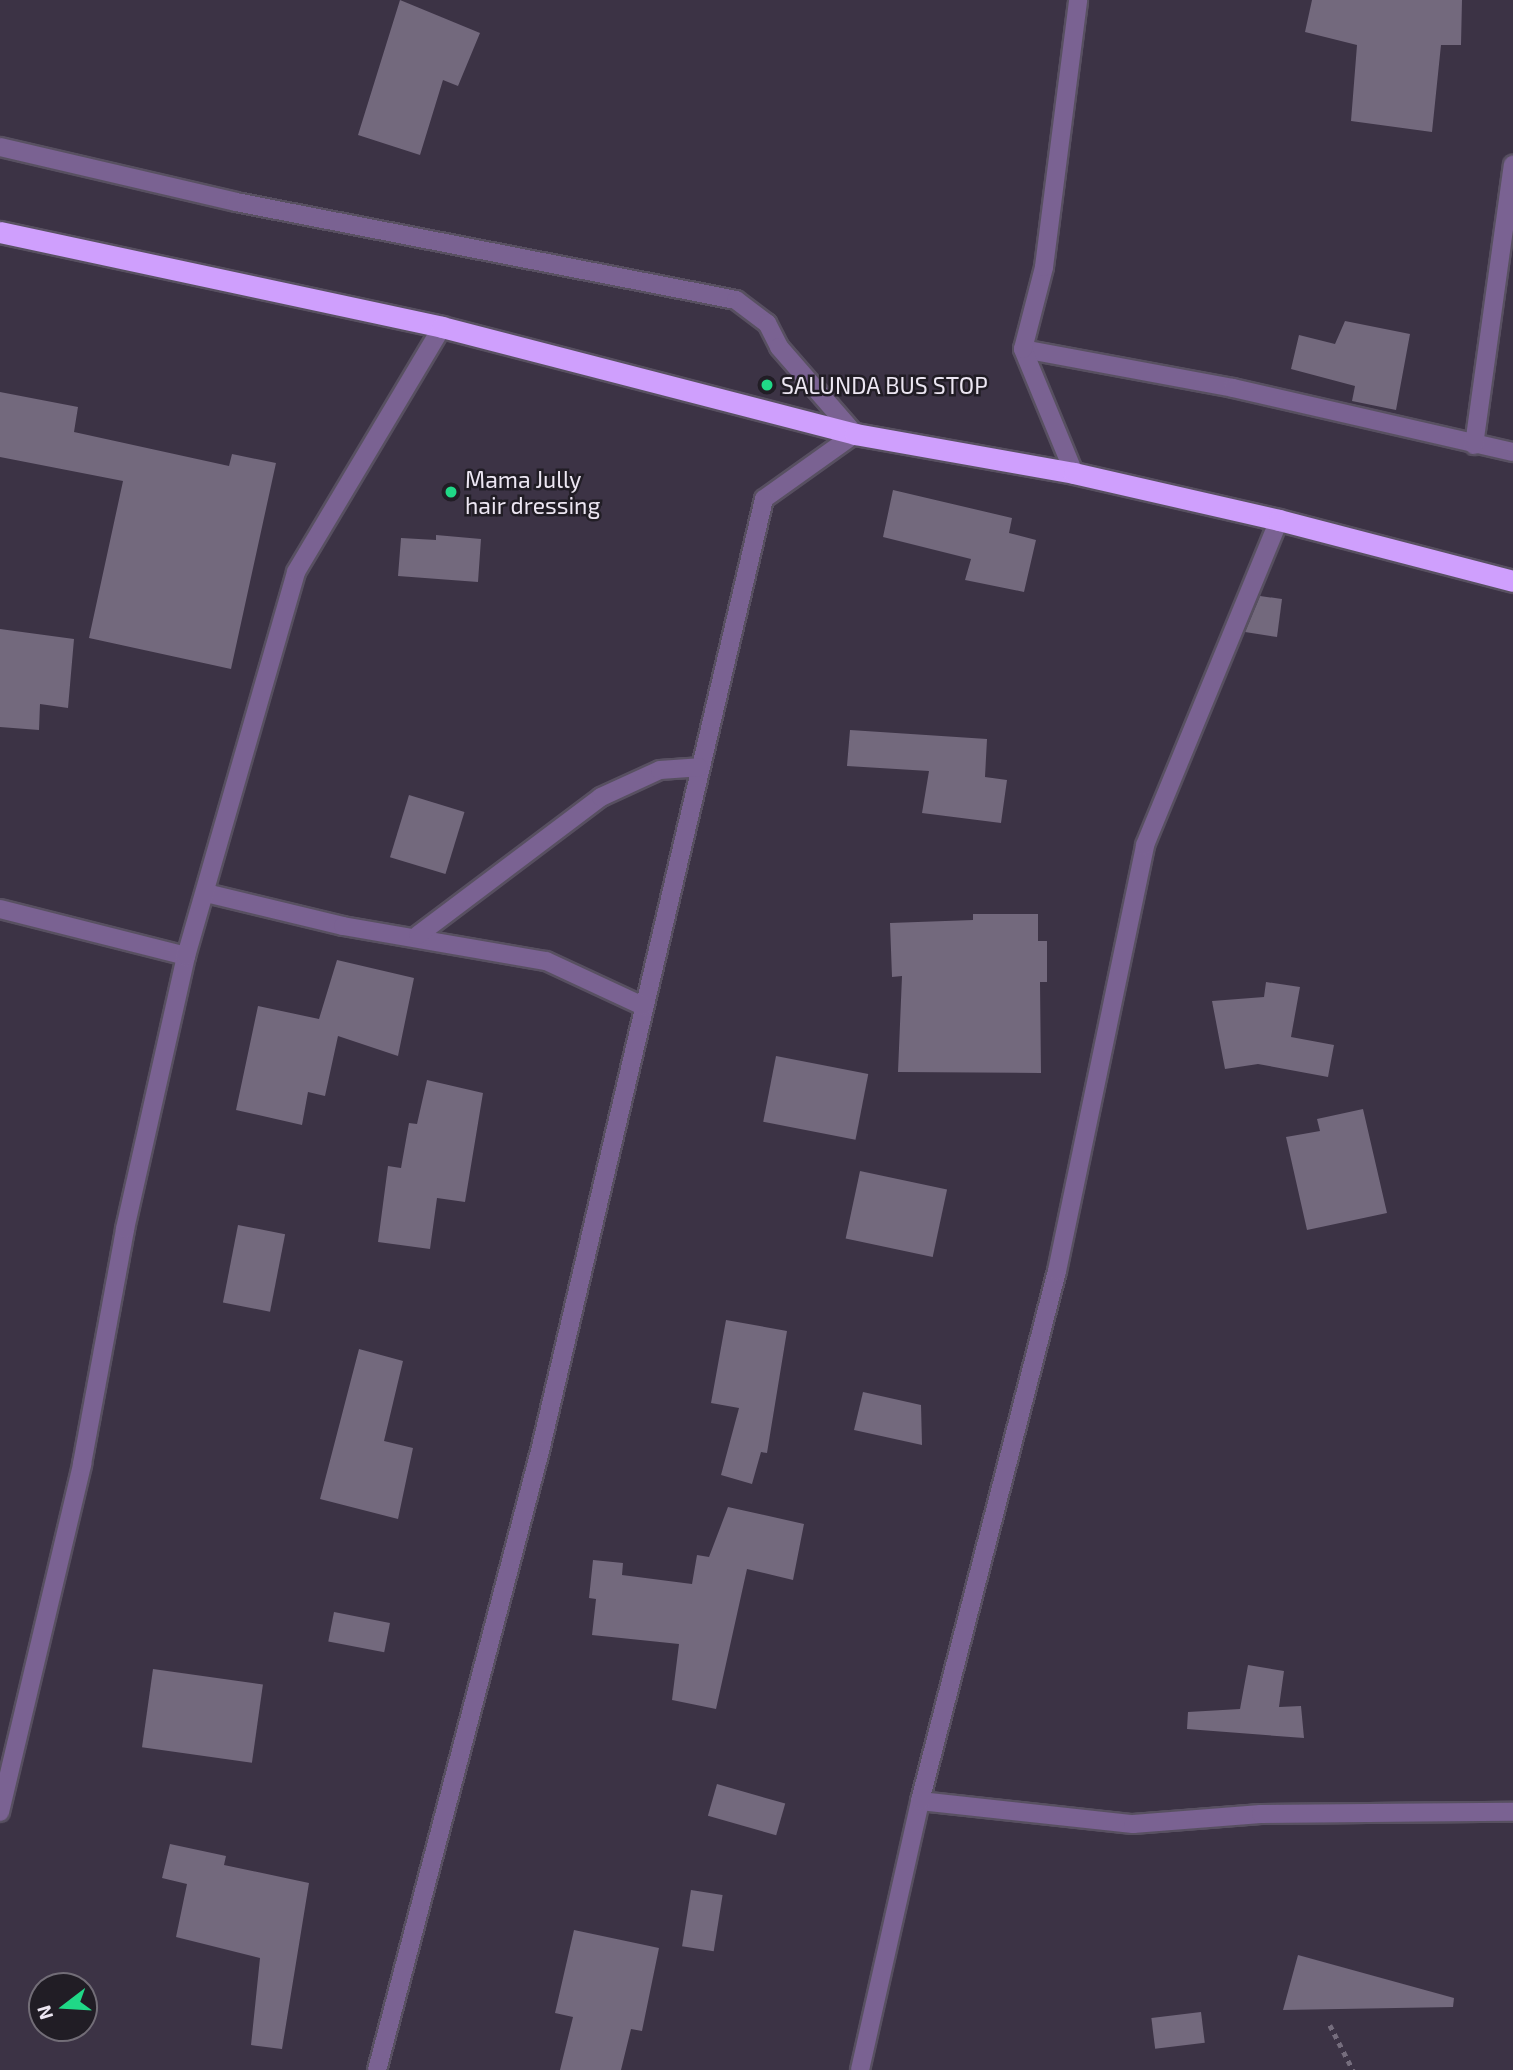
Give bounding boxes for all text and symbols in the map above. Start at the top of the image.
place label: SALUNDA BUS STOP [781,371,988,399]
marker: SALUNDA BUS STOP [759,377,775,393]
place label: Mama Jully hair dressing [465,465,601,519]
marker: Mama Jully hair dressing [443,484,459,500]
north arrow [28,1972,98,2042]
text: N [31,2003,57,2023]

